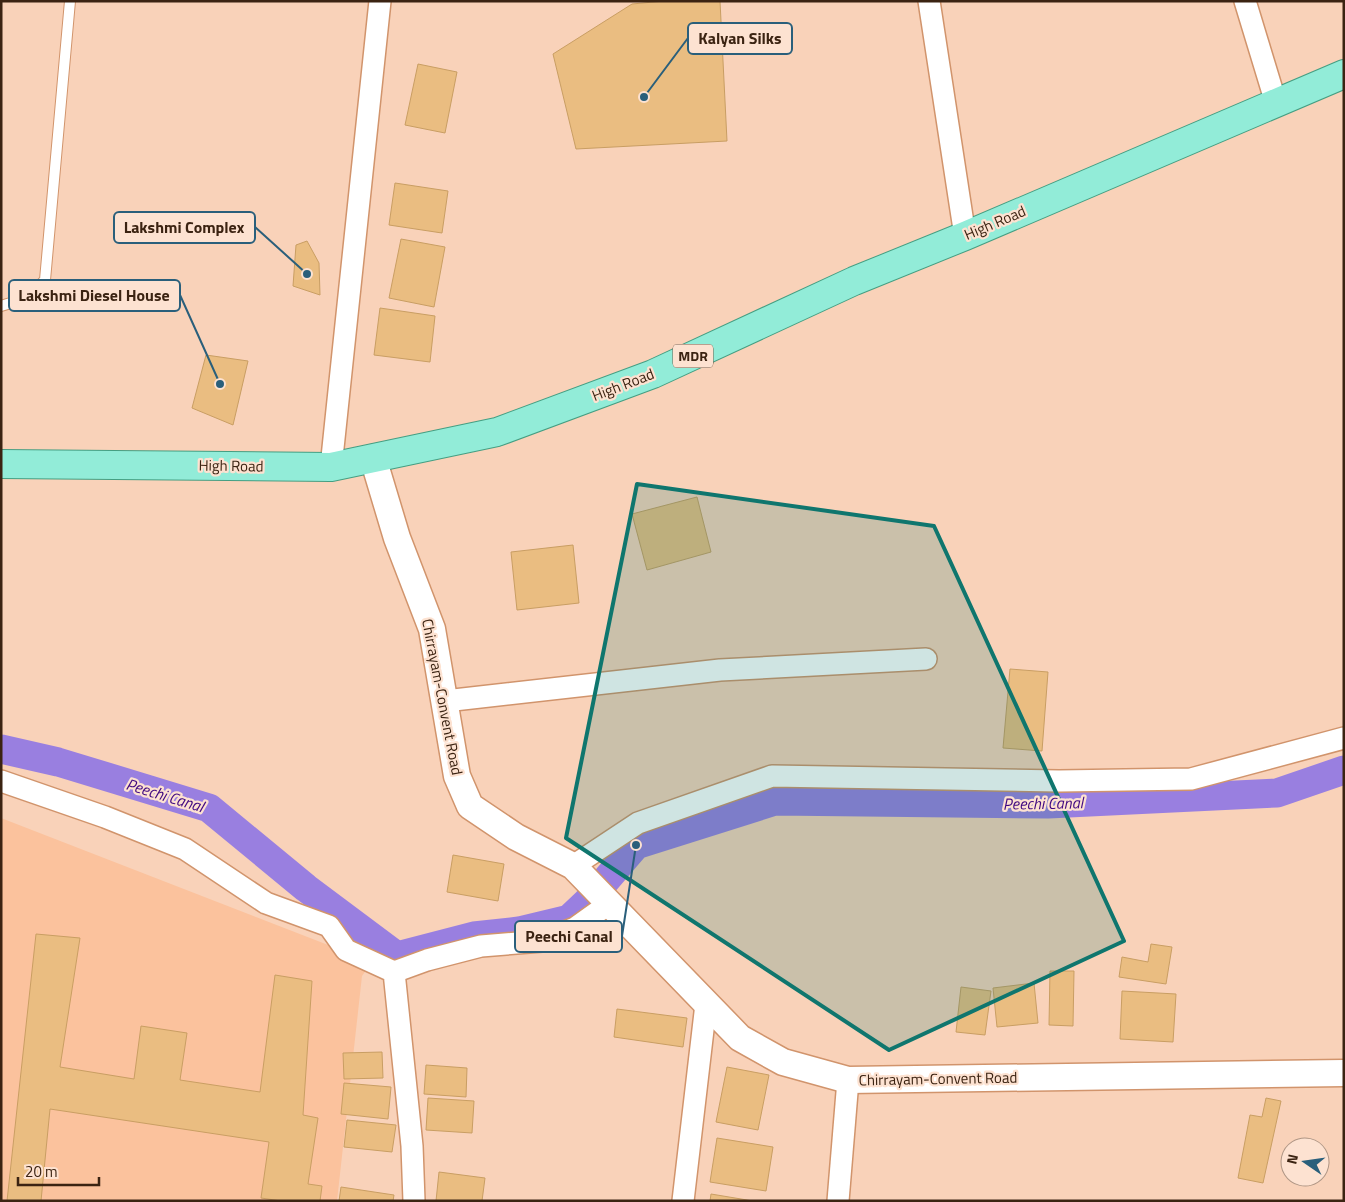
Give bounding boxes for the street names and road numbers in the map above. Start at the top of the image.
street label: High Road [960,199,1029,246]
road number: MDR [673,344,713,368]
street label: High Road [588,362,657,407]
street label: High Road [198,453,264,478]
street label: Chirrayam-Convent Road [416,617,469,777]
street label: Chirrayam-Convent Road [858,1066,1018,1091]

